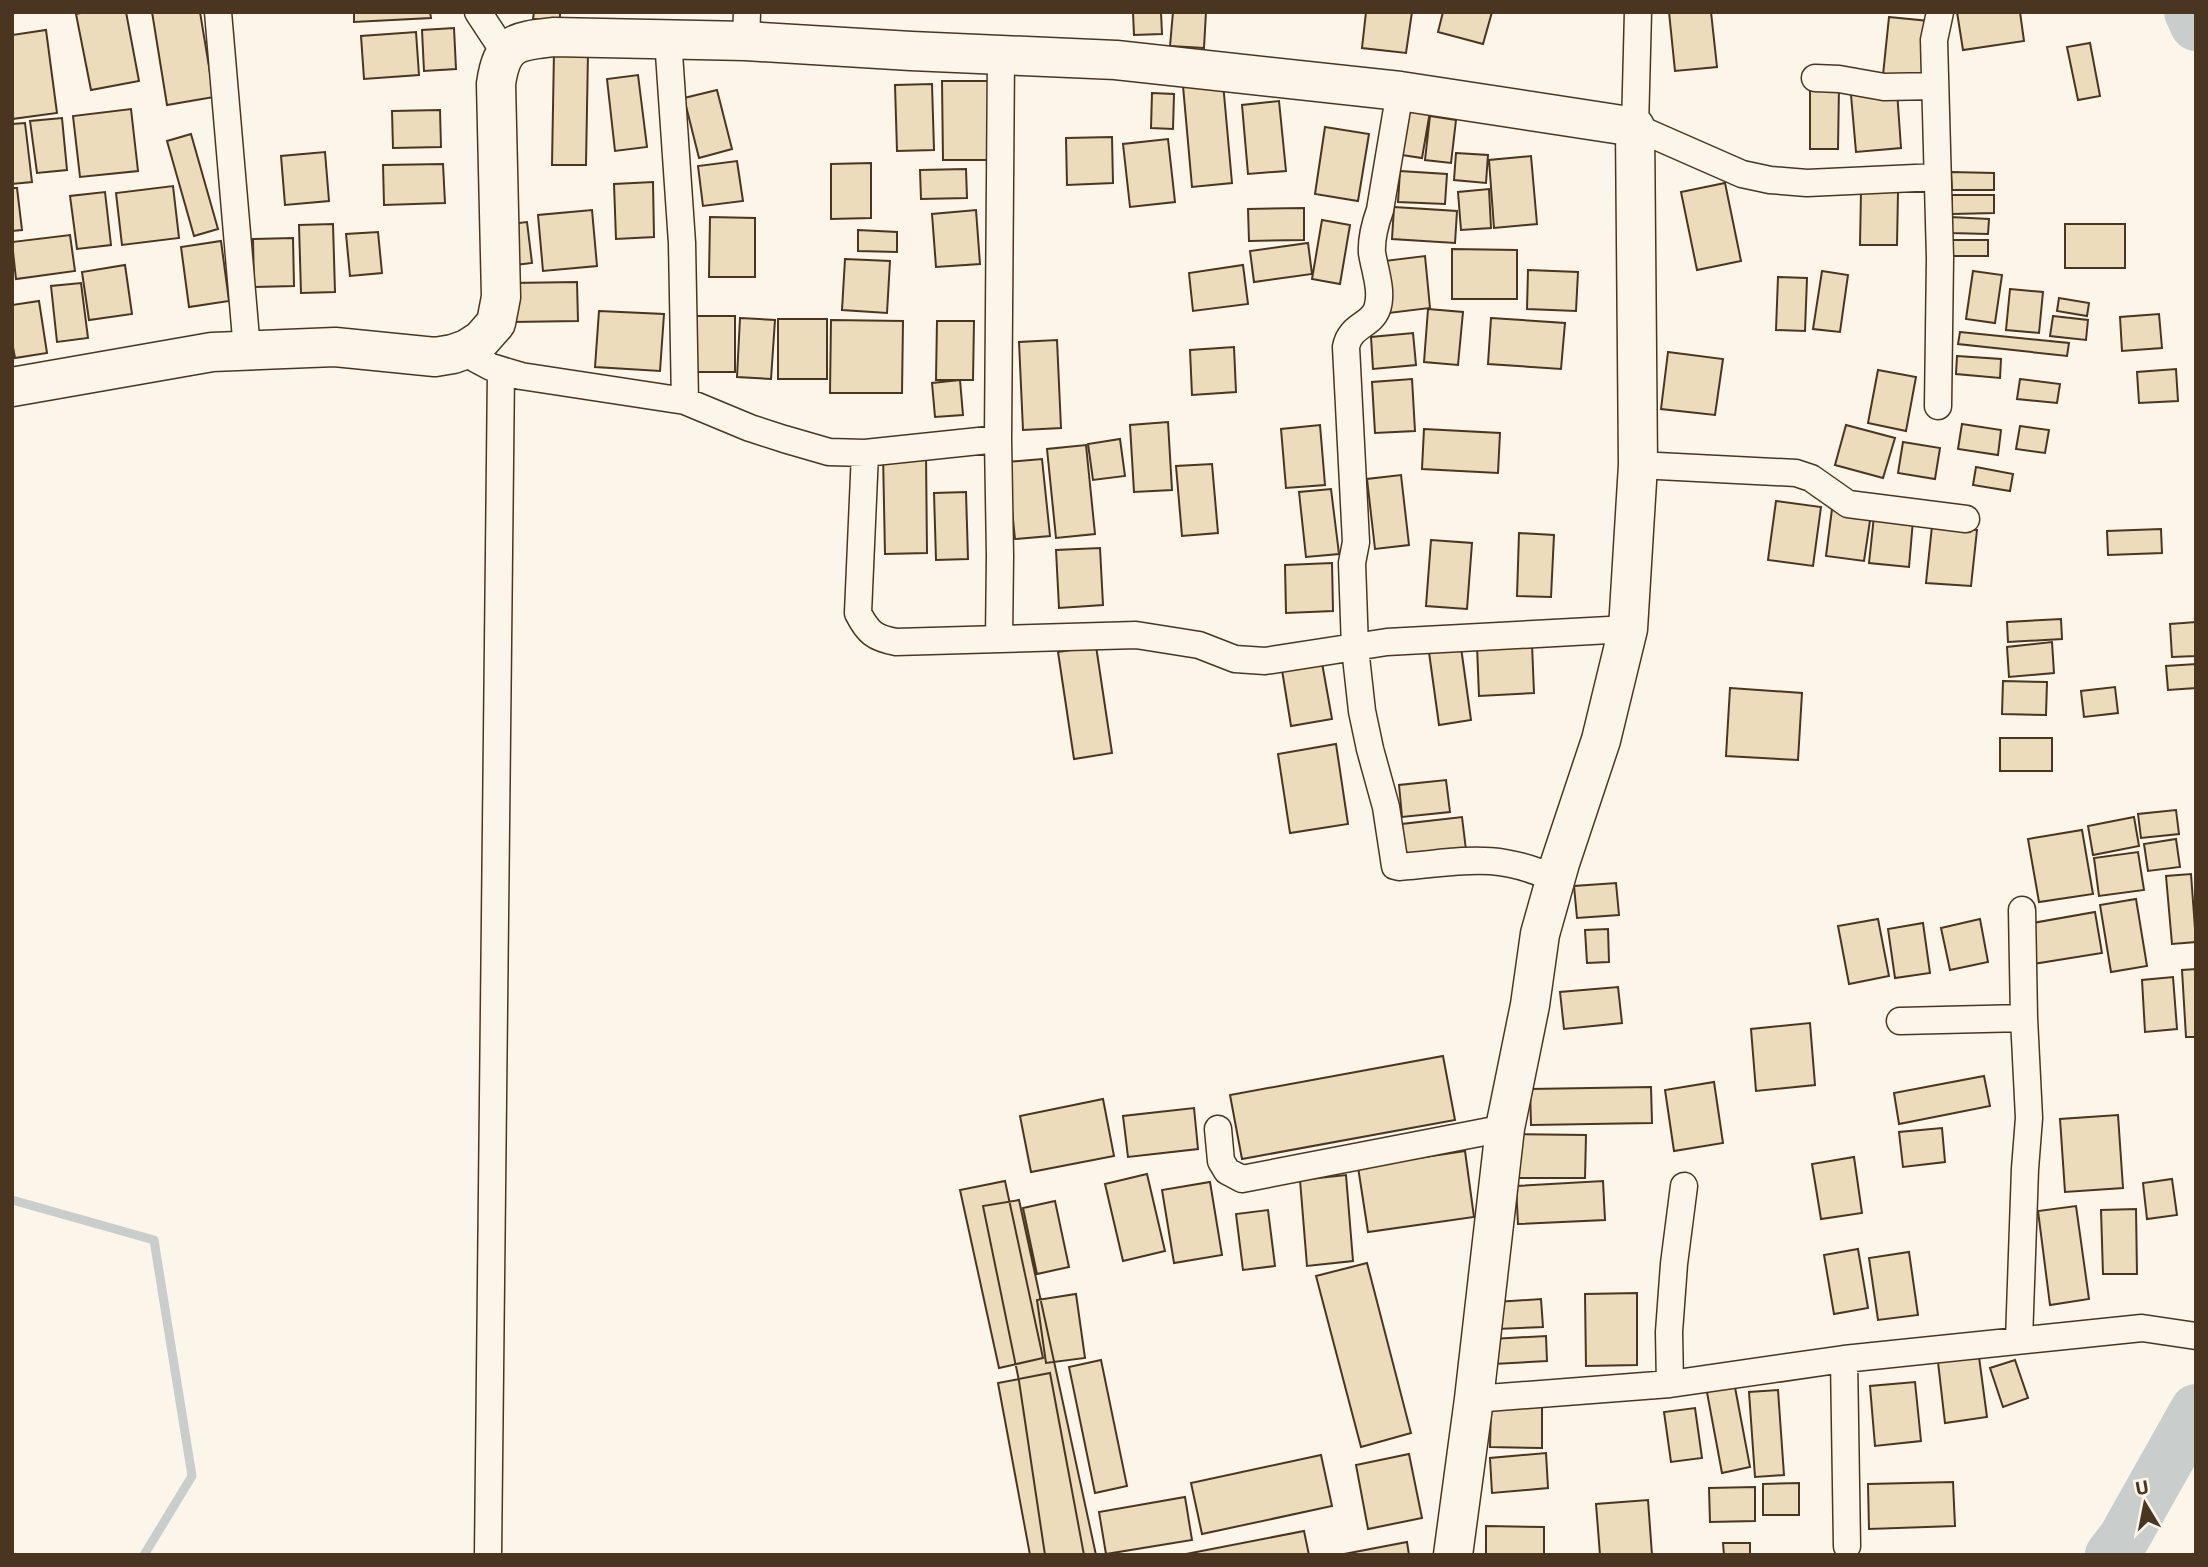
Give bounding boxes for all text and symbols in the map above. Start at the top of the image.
north arrow [2110,1469,2180,1539]
text: U [2134,1474,2150,1499]

